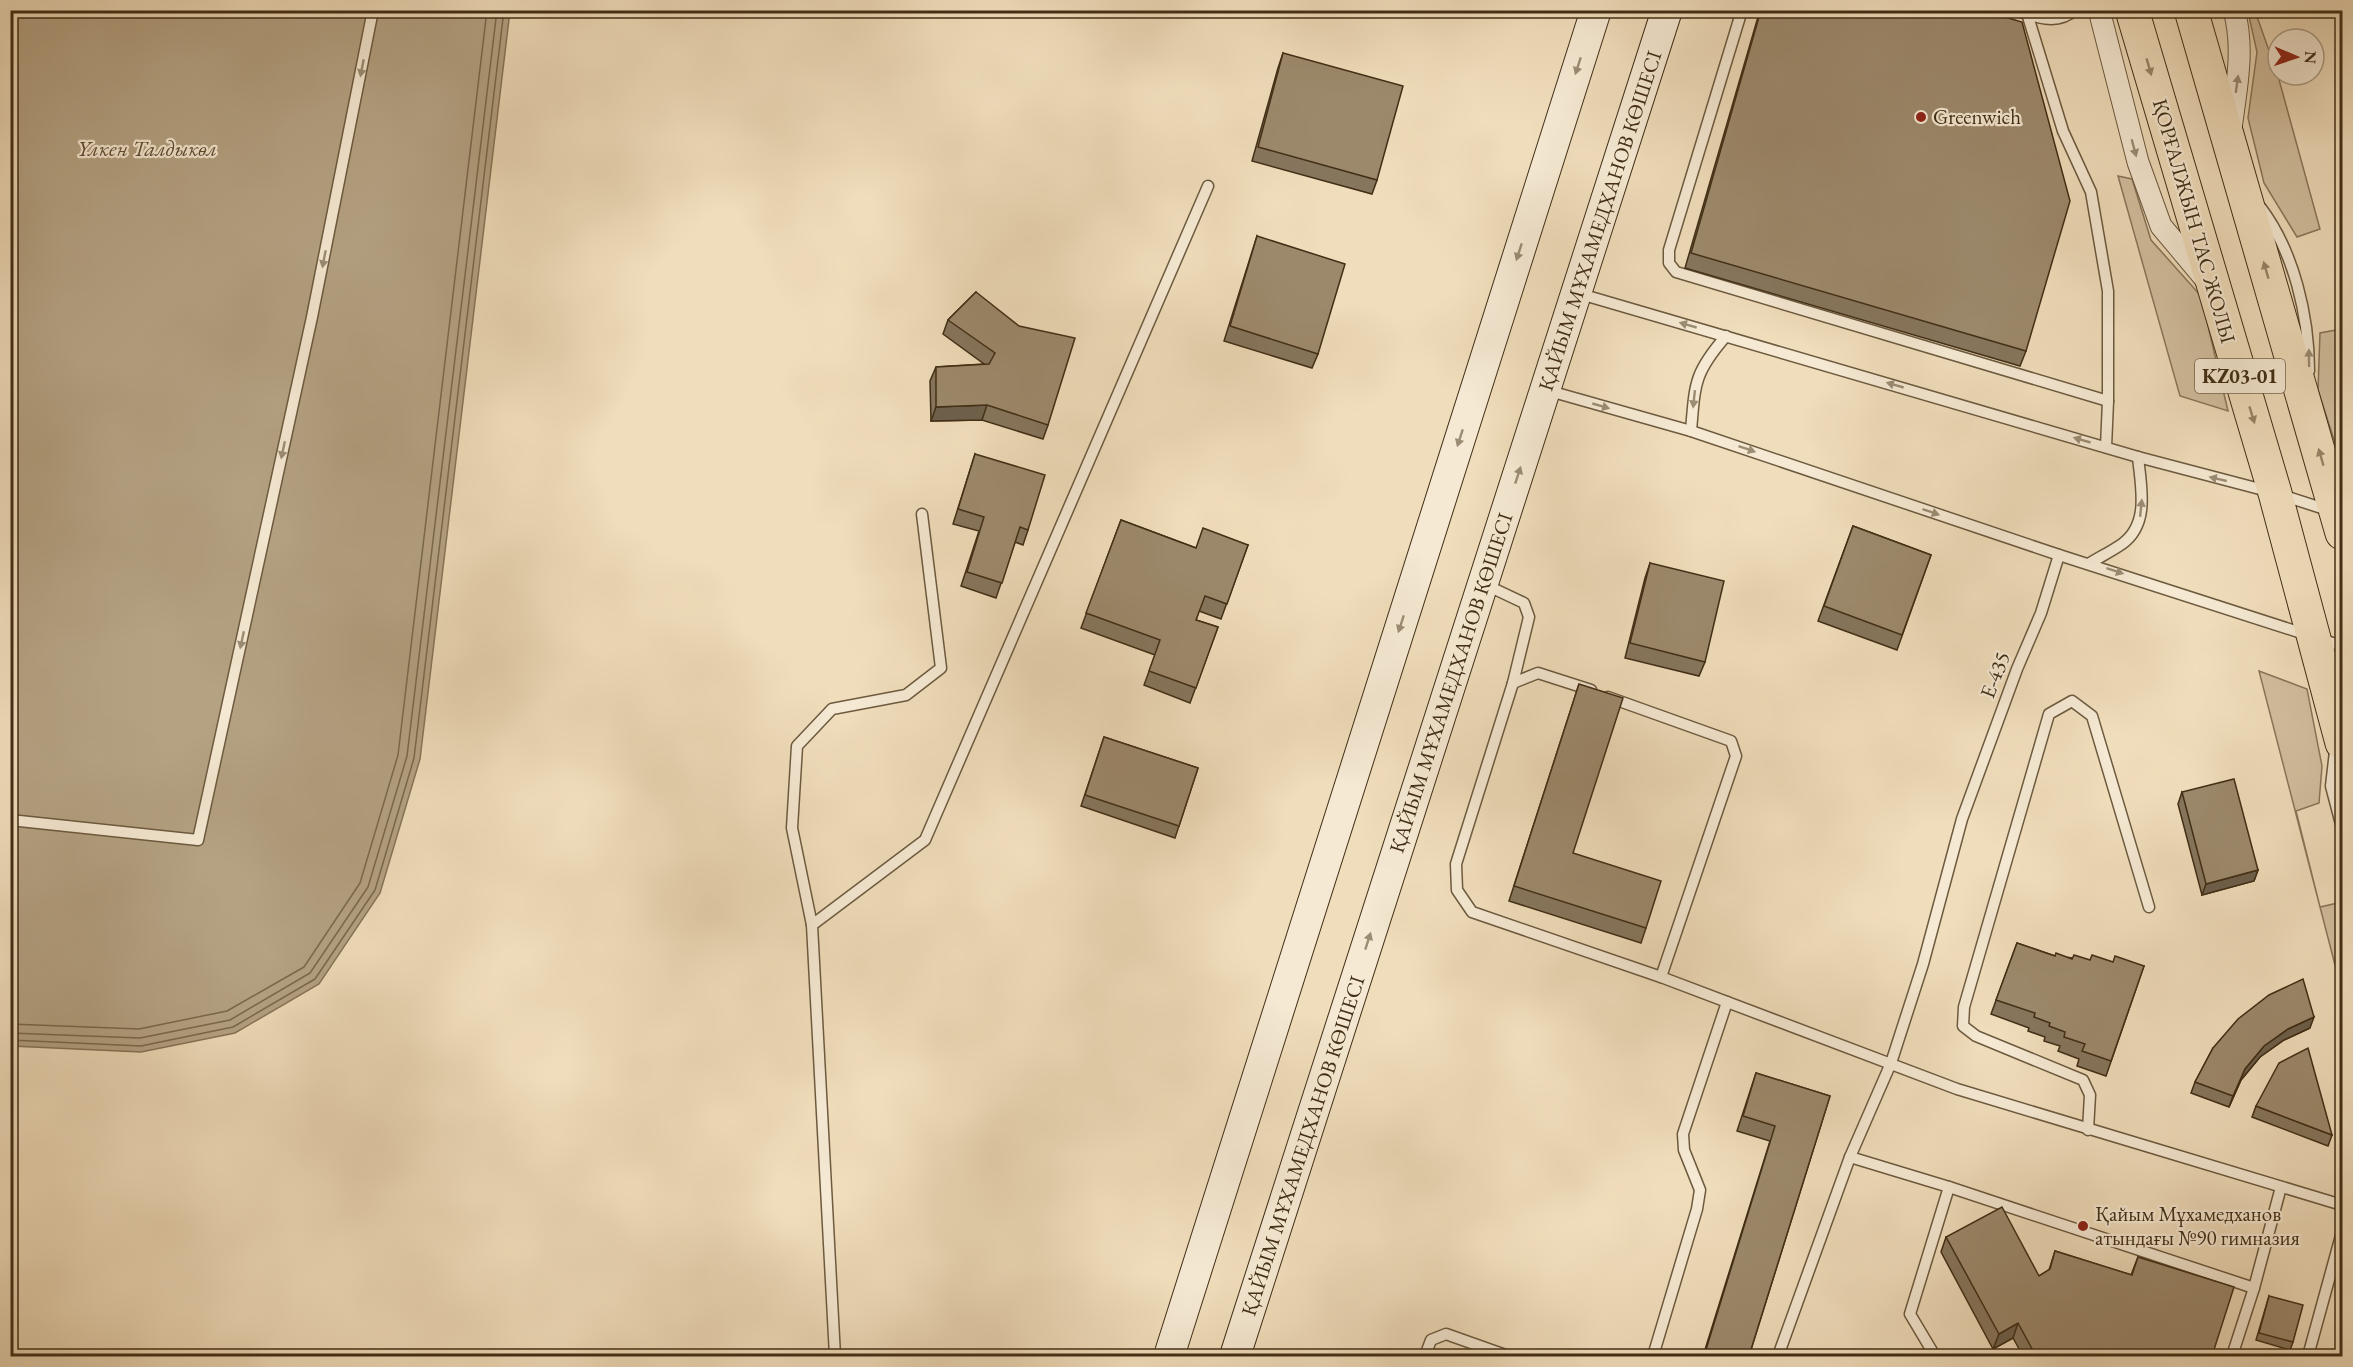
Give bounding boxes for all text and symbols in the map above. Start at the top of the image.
north arrow [2266,27,2326,87]
street label: ҚАЙЫМ МҰХАМЕДХАНОВ КӨШЕСІ [1532,47,1667,394]
text: N [2300,51,2321,64]
one-way arrow [1573,57,1583,75]
one-way arrow [2145,58,2154,76]
one-way arrow [357,59,366,78]
one-way arrow [2232,74,2241,93]
street label: ҚОРҒАЛЖЫН ТАС ЖОЛЫ [2147,96,2242,346]
place label: Greenwich [1933,103,2021,130]
marker: Greenwich [1914,110,1928,124]
water label: Үлкен Талдыкөл [77,134,217,163]
one-way arrow [2130,139,2140,158]
one-way arrow [1514,243,1524,261]
one-way arrow [319,250,328,269]
one-way arrow [2261,260,2270,278]
one-way arrow [1679,319,1697,329]
one-way arrow [2304,348,2313,367]
road number: KZ03-01 [2195,359,2285,393]
one-way arrow [1886,380,1904,389]
one-way arrow [1689,390,1699,409]
one-way arrow [1592,401,1610,411]
one-way arrow [2248,406,2257,424]
one-way arrow [1455,429,1465,447]
one-way arrow [2073,435,2091,444]
one-way arrow [278,441,288,459]
one-way arrow [1738,445,1756,455]
one-way arrow [2316,447,2325,465]
one-way arrow [1513,466,1523,484]
one-way arrow [2209,474,2227,484]
one-way arrow [2136,499,2146,518]
one-way arrow [1922,507,1940,517]
street label: ҚАЙЫМ МҰХАМЕДХАНОВ КӨШЕСІ [1383,509,1518,856]
one-way arrow [2106,567,2124,577]
one-way arrow [1396,615,1406,633]
one-way arrow [237,631,246,650]
street label: Е-435 [1973,648,2016,702]
one-way arrow [1364,932,1374,950]
street label: ҚАЙЫМ МҰХАМЕДХАНОВ КӨШЕСІ [1235,972,1370,1319]
place label: Қайым Мұхамедханов атындағы №90 гимназия [2095,1200,2300,1251]
marker: Қайым Мұхамедханов атындағы №90 гимназия [2076,1219,2090,1233]

